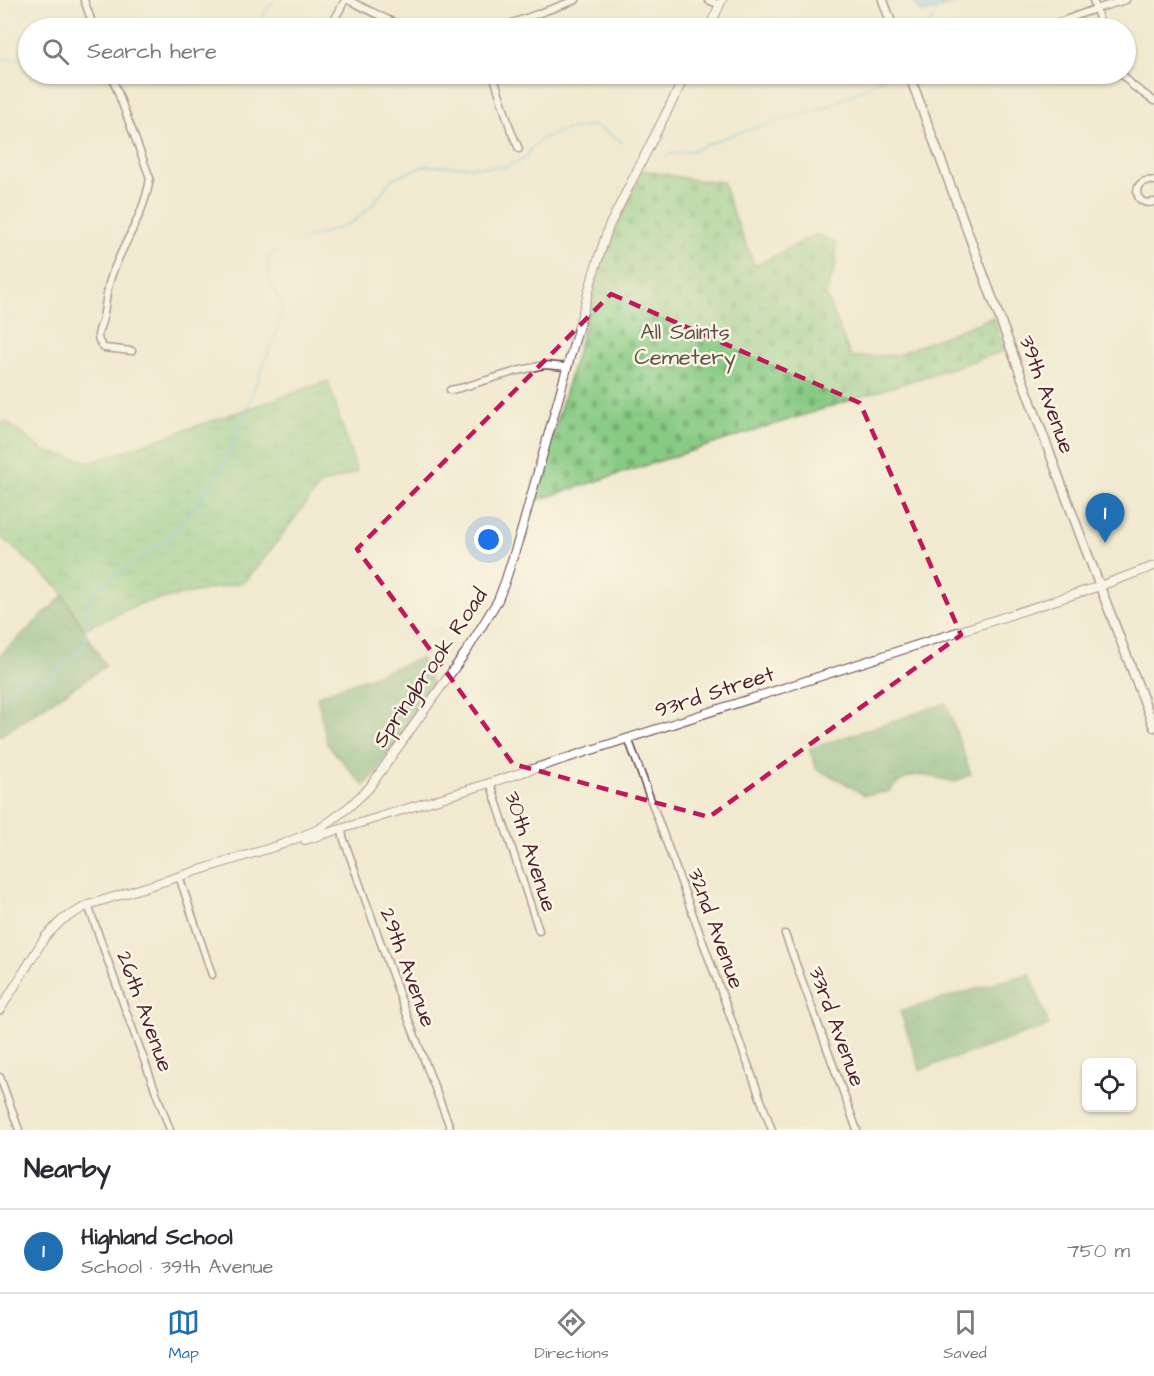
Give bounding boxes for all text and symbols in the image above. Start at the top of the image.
search box [18,18,1136,84]
icon: search [39,35,72,68]
text: Search here [87,36,217,67]
park label: All Saints Cemetery [634,317,736,374]
street label: 39th Avenue [1011,331,1082,458]
pin: 1 [1086,494,1124,543]
your location [474,525,503,554]
street label: Springbrook Road [365,582,496,754]
street label: 93rd Street [651,659,778,726]
street label: 30th Avenue [496,787,565,916]
street label: 32nd Avenue [679,864,752,993]
street label: 29th Avenue [372,903,444,1032]
street label: 26th Avenue [108,947,181,1076]
street label: 33rd Avenue [800,962,873,1091]
map controls [1082,1058,1136,1112]
button: locate [1082,1058,1136,1112]
text: Nearby [24,1151,111,1187]
text: Highland School [81,1222,233,1253]
text: 1 [42,1237,45,1265]
text: 750 m [1067,1237,1130,1265]
text: School · 39th Avenue [81,1253,273,1281]
tab: Map [167,1306,200,1364]
tab: Directions [535,1306,609,1364]
tab: Saved [943,1306,987,1364]

